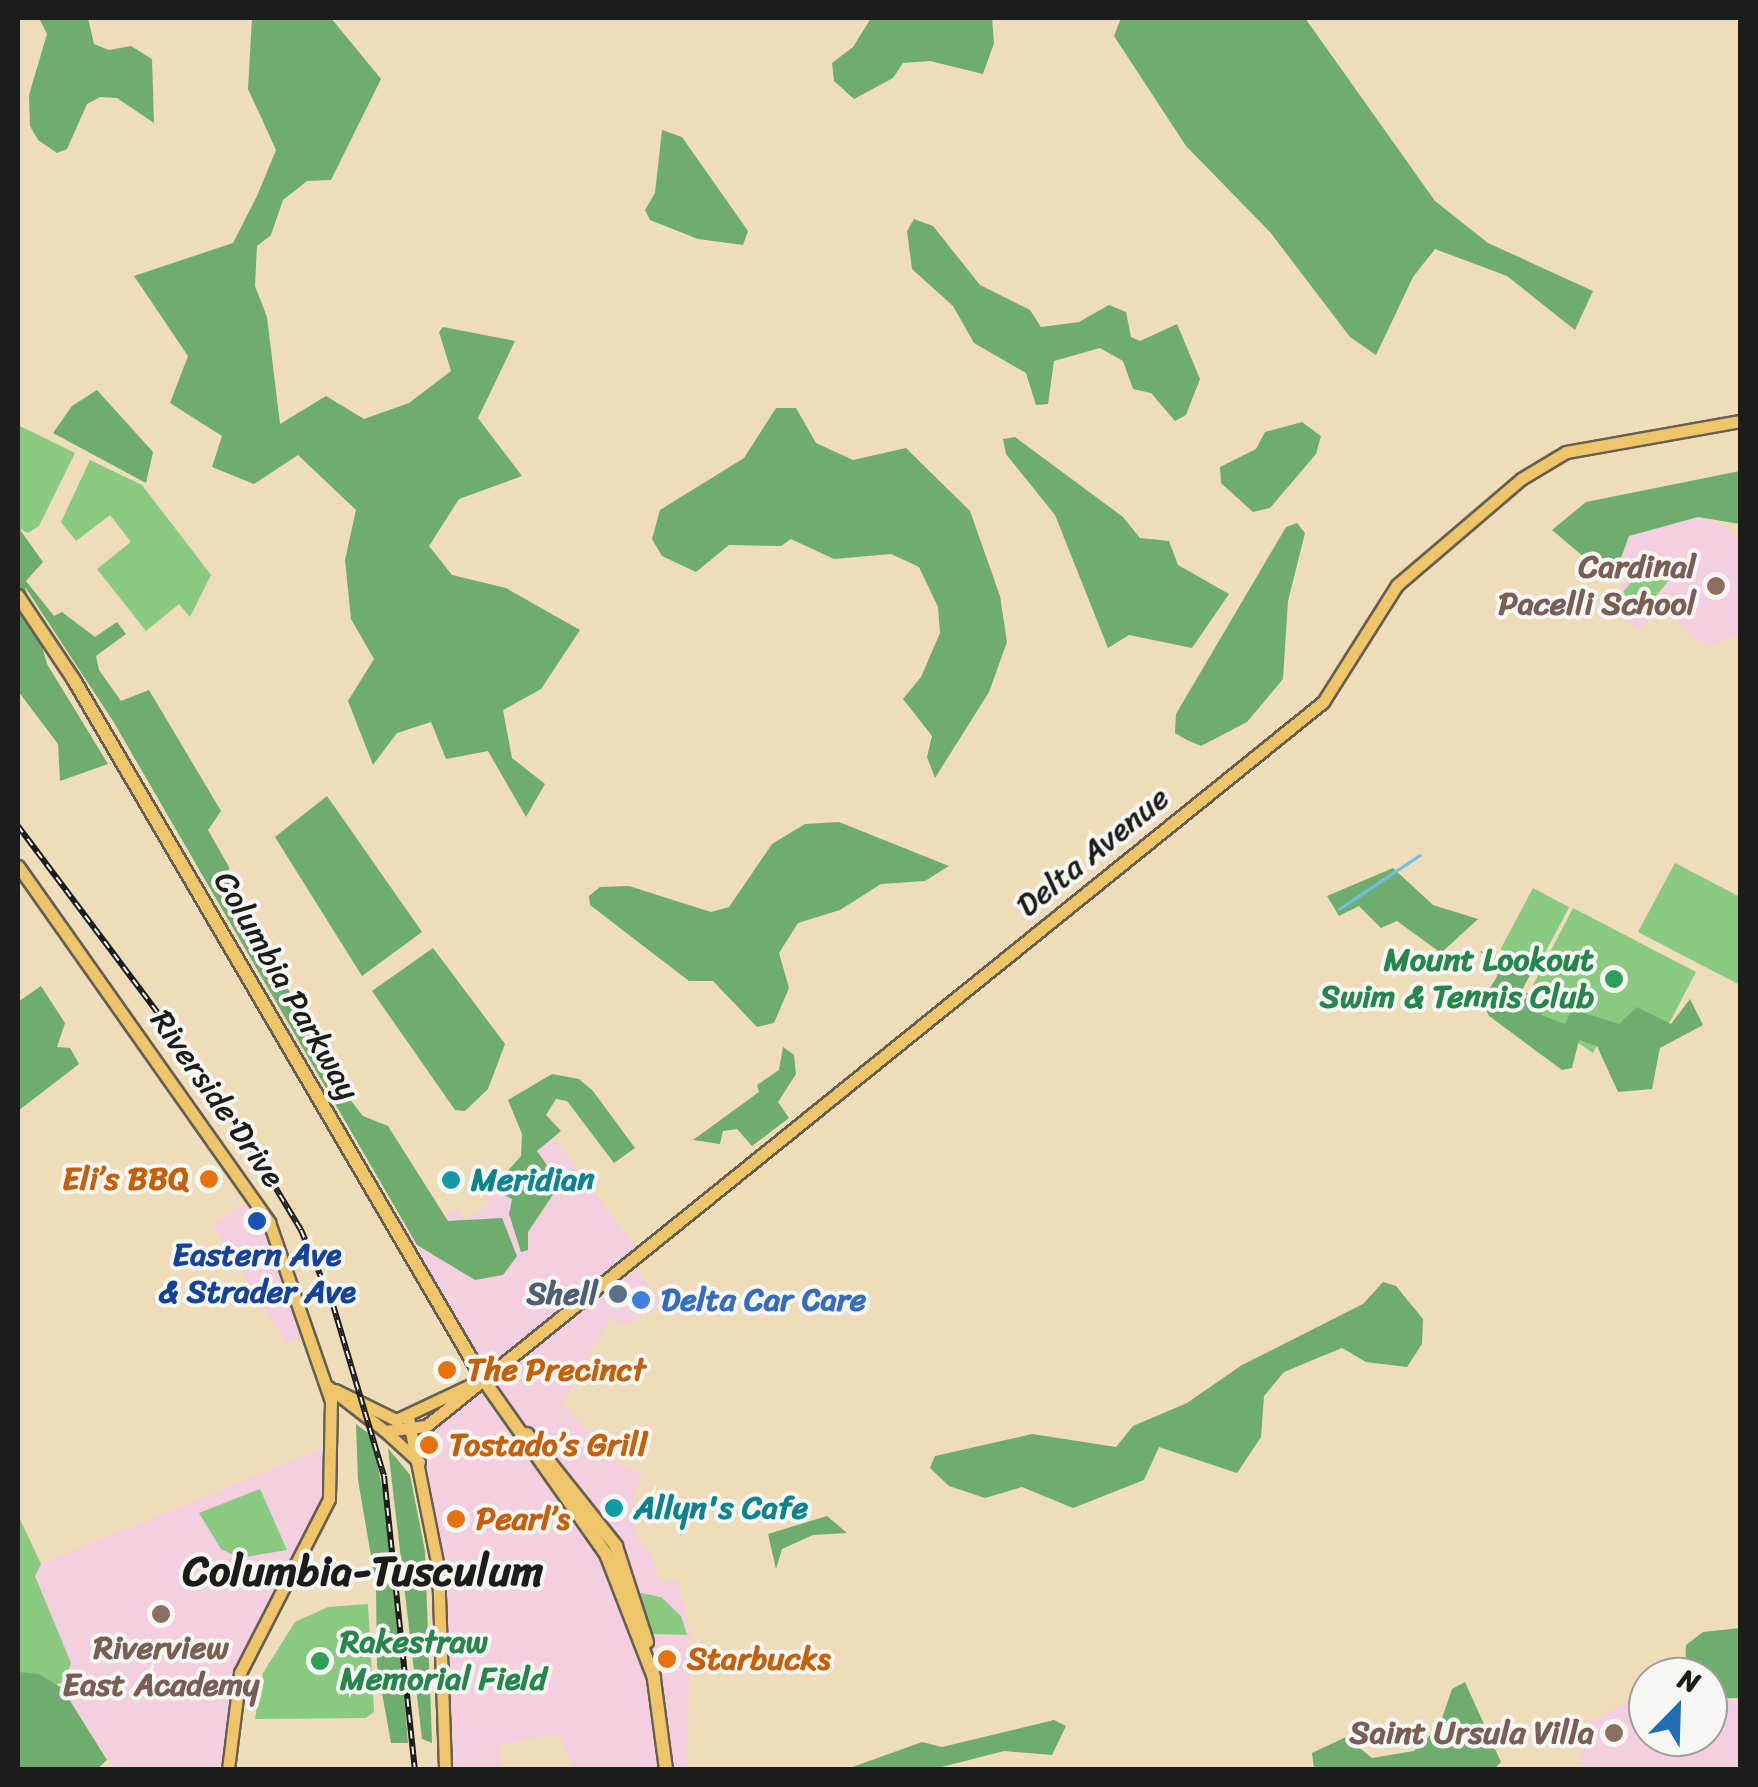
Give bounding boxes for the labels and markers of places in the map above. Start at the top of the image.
place label: Cardinal Pacelli School [1498,549,1696,624]
marker: Cardinal Pacelli School [1705,575,1727,597]
place label: Mount Lookout Swim & Tennis Club [1322,942,1594,1017]
marker: Mount Lookout Swim & Tennis Club [1603,968,1625,990]
place label: Eli’s BBQ [62,1160,189,1198]
place label: Meridian [471,1161,595,1199]
marker: Eli’s BBQ [198,1168,220,1190]
marker: Meridian [440,1169,462,1191]
marker: Eastern Ave & Strader Ave [246,1210,268,1232]
place label: Eastern Ave & Strader Ave [158,1237,356,1312]
place label: Shell [526,1275,598,1313]
place label: Delta Car Care [661,1281,867,1319]
marker: Shell [607,1283,629,1305]
marker: Delta Car Care [630,1289,652,1311]
place label: The Precinct [467,1351,647,1389]
marker: The Precinct [436,1359,458,1381]
place label: Tostado’s Grill [449,1426,647,1464]
marker: Tostado’s Grill [418,1434,440,1456]
place label: Allyn's Cafe [634,1489,809,1527]
marker: Allyn's Cafe [603,1497,625,1519]
place label: Pearl’s [476,1500,570,1538]
marker: Pearl’s [445,1508,467,1530]
marker: Riverview East Academy [150,1603,172,1625]
place label: Rakestraw Memorial Field [340,1624,548,1699]
place label: Riverview East Academy [62,1630,260,1705]
place label: Starbucks [687,1640,831,1678]
marker: Starbucks [656,1648,678,1670]
marker: Rakestraw Memorial Field [309,1650,331,1672]
place label: Saint Ursula Villa [1348,1714,1594,1752]
marker: Saint Ursula Villa [1603,1722,1625,1744]

